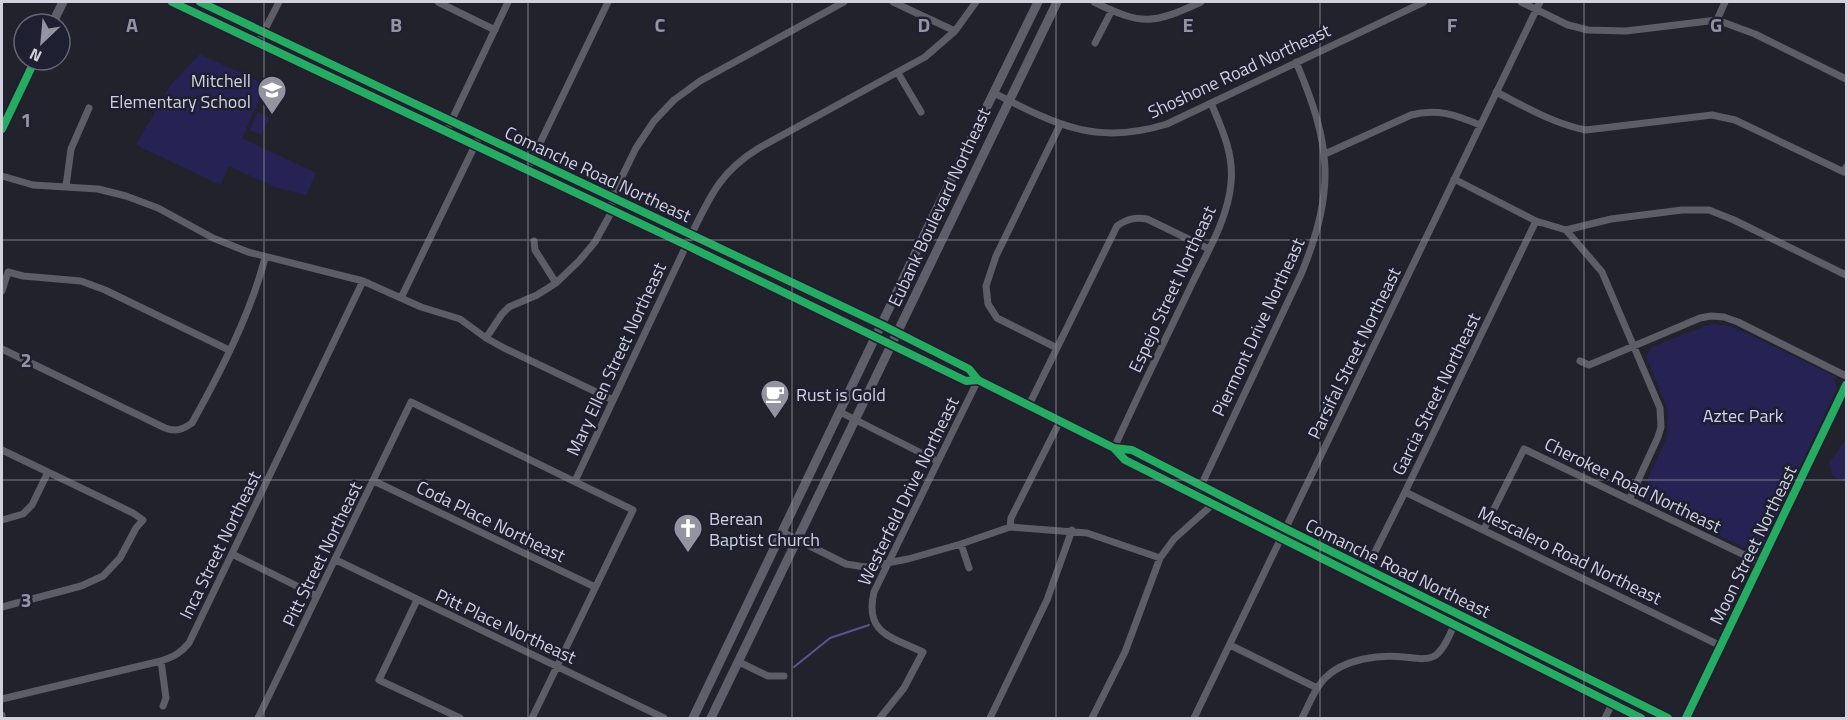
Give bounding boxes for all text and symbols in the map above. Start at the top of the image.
text: A [126,9,138,40]
text: B [390,9,402,40]
text: C [655,9,666,40]
text: D [918,9,930,40]
text: E [1182,9,1194,40]
text: F [1447,9,1458,40]
text: G [1710,9,1722,40]
north arrow [12,12,72,72]
street label: Shoshone Road Northeast [1143,16,1335,125]
text: N [25,42,46,69]
place label: Mitchell Elementary School [109,67,251,115]
school or university icon: Mitchell Elementary School [256,74,288,116]
street label: Eubank Boulevard Northeast [881,102,997,311]
text: 1 [20,104,32,135]
street label: Comanche Road Northeast [500,119,696,229]
street label: Espejo Street Northeast [1121,201,1223,377]
street label: Piermont Drive Northeast [1205,233,1312,421]
street label: Mary Ellen Street Northeast [559,257,673,460]
street label: Parsifal Street Northeast [1301,262,1408,443]
street label: Garcia Street Northeast [1385,308,1487,480]
text: 2 [20,344,32,375]
cafe icon: Rust is Gold [759,378,791,420]
place label: Rust is Gold [796,381,886,408]
street label: Westerfeld Drive Northeast [850,391,966,590]
park label: Aztec Park [1703,402,1784,429]
street label: Cherokee Road Northeast [1540,430,1727,540]
street label: Moon Street Northeast [1703,460,1804,629]
street label: Inca Street Northeast [172,466,268,624]
street label: Coda Place Northeast [412,473,571,569]
street label: Pitt Street Northeast [275,476,369,631]
street label: Mescalero Road Northeast [1473,499,1667,612]
place label: Berean Baptist Church [709,505,820,553]
street label: Comanche Road Northeast [1301,511,1496,625]
church icon: Berean Baptist Church [672,512,704,554]
street label: Pitt Place Northeast [431,582,581,671]
text: 3 [20,584,32,615]

